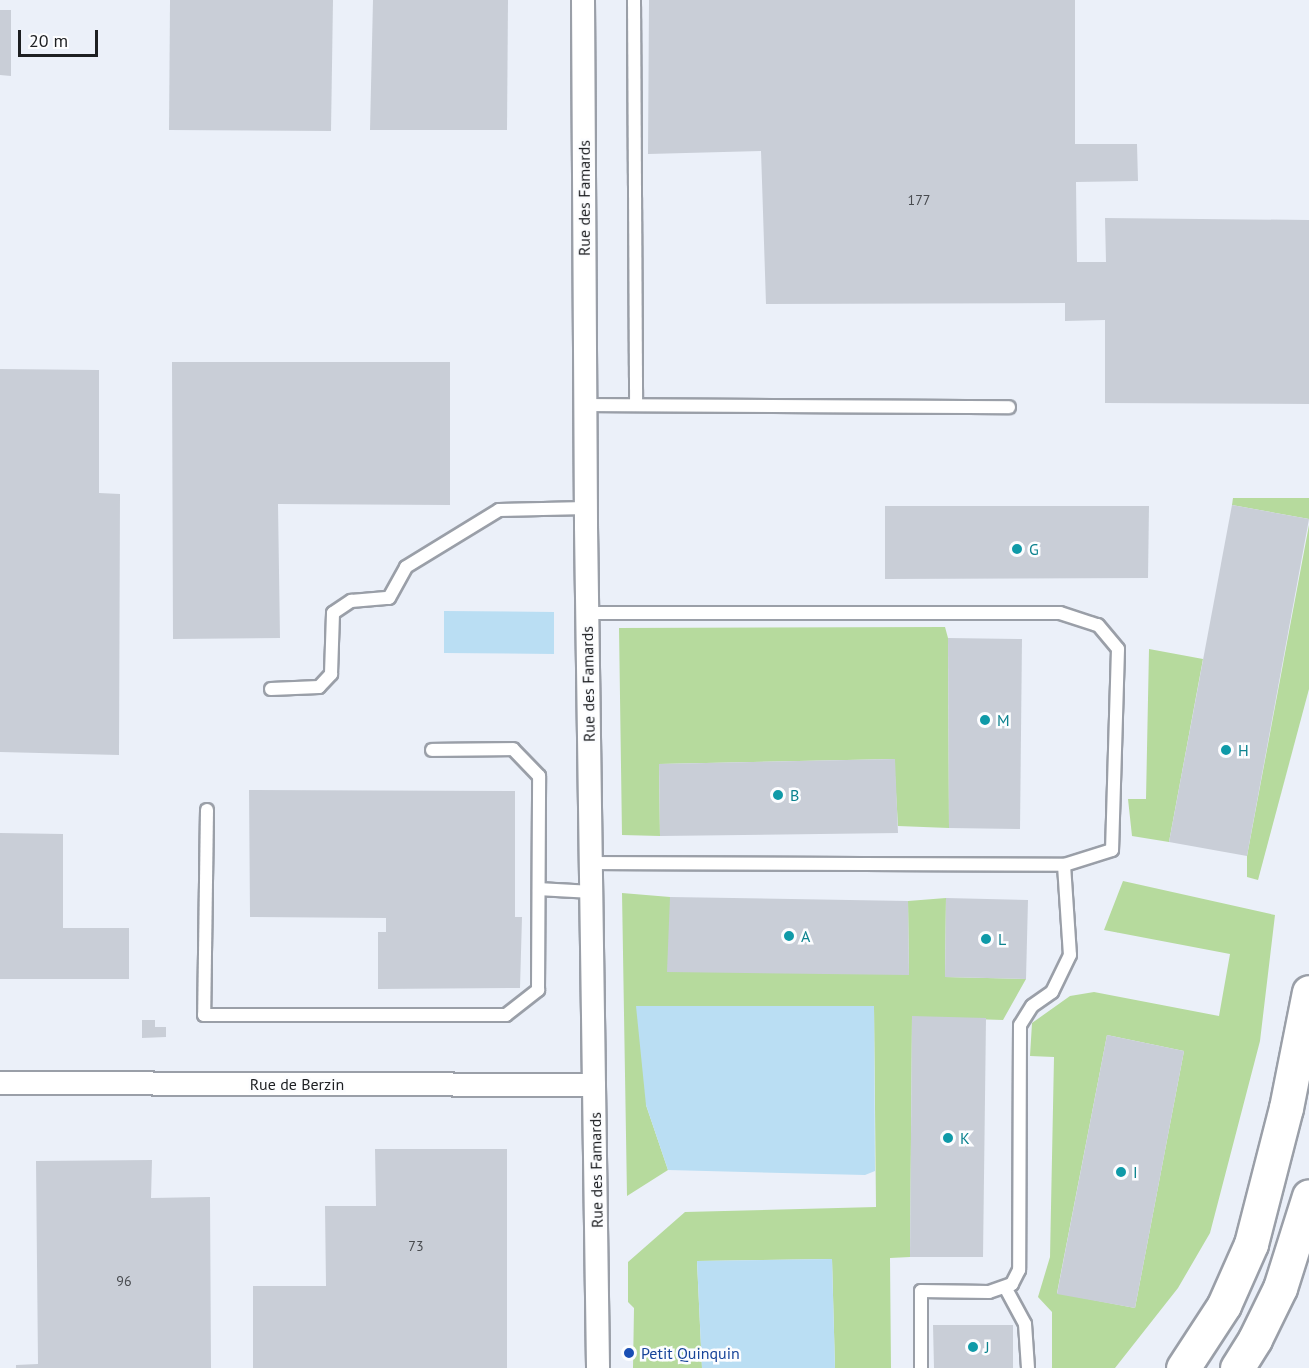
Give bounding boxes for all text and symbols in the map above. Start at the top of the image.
scale bar [21,18,100,56]
text: 20 m [29,29,68,52]
street label: Rue des Famards [574,140,594,256]
house number: 177 [908,192,930,208]
place label: G [1029,539,1039,559]
marker: G [1010,542,1024,556]
street label: Rue des Famards [577,626,599,742]
place label: M [997,710,1010,730]
marker: M [978,713,992,727]
place label: H [1238,740,1249,760]
marker: H [1219,743,1233,757]
place label: B [790,785,799,805]
marker: B [771,788,785,802]
place label: A [801,926,810,946]
marker: A [782,929,796,943]
place label: L [998,929,1006,949]
marker: L [979,932,993,946]
street label: Rue de Berzin [250,1074,344,1094]
street label: Rue des Famards [585,1112,607,1228]
place label: K [960,1128,970,1148]
marker: K [941,1131,955,1145]
place label: I [1133,1162,1138,1182]
marker: I [1114,1165,1128,1179]
house number: 73 [408,1238,424,1254]
house number: 96 [116,1273,132,1289]
place label: J [985,1337,990,1357]
marker: J [966,1340,980,1354]
place label: Petit Quinquin [641,1343,740,1363]
marker: Petit Quinquin [622,1346,636,1360]

